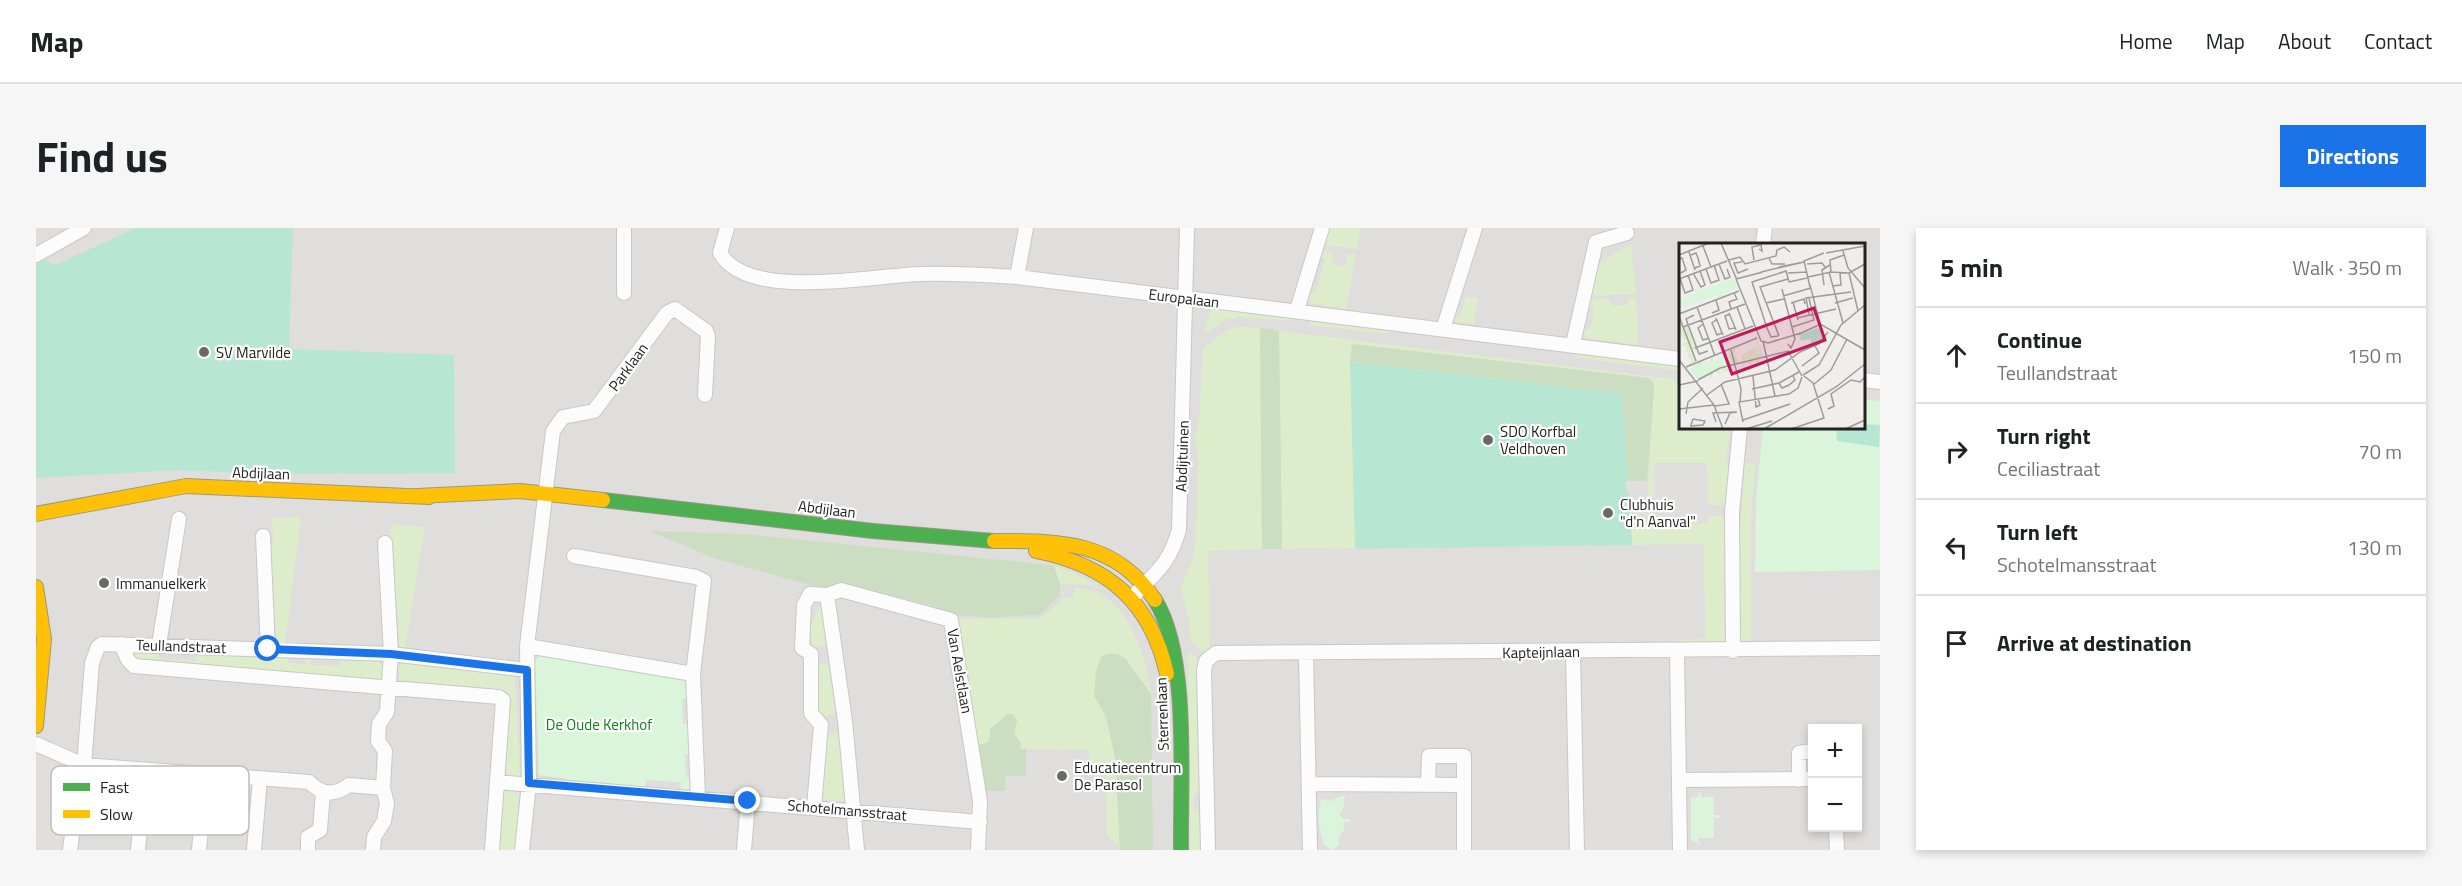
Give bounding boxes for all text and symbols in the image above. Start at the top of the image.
text: Map [30,20,84,63]
text: Home [2119,25,2173,57]
text: Map [2206,25,2245,57]
text: About [2278,25,2331,57]
text: Contact [2364,25,2432,57]
text: Find us [36,124,168,188]
button: Directions [2280,125,2426,187]
inset map [1679,243,1865,429]
text: 5 min [1940,248,2003,287]
text: Walk · 350 m [2293,252,2402,283]
street label: Europalaan [1147,282,1221,314]
text: Continue [1997,323,2082,357]
street label: Parklaan [602,338,654,396]
icon: ahead [1940,339,1973,372]
text: 150 m [2347,340,2402,371]
place label: SV Marvilde [216,341,291,364]
marker: SV Marvilde [197,345,211,359]
text: Teullandstraat [1997,357,2117,388]
text: Turn right [1997,419,2091,453]
street label: Abdijtuinen [1169,420,1195,492]
place label: SDO Korfbal Veldhoven [1500,420,1576,460]
marker: SDO Korfbal Veldhoven [1481,433,1495,447]
icon: right [1940,435,1973,468]
text: 70 m [2358,436,2402,467]
text: Ceciliastraat [1997,453,2100,484]
street label: Abdijlaan [232,460,290,486]
place label: Clubhuis "d'n Aanval" [1620,493,1696,533]
street label: Abdijlaan [797,494,857,524]
marker: Clubhuis "d'n Aanval" [1601,506,1615,520]
text: Turn left [1997,515,2078,549]
icon: left [1940,531,1973,564]
text: 130 m [2347,532,2402,563]
text: Schotelmansstraat [1997,549,2157,580]
place label: Immanuelkerk [116,572,206,595]
marker: Immanuelkerk [97,576,111,590]
text: Arrive at destination [1997,626,2192,660]
street label: Van Aelstlaan [941,627,979,715]
icon: arrive [1940,627,1973,660]
street label: Teullandstraat [136,633,227,659]
route start [254,635,280,661]
street label: Kapteijnlaan [1502,640,1580,664]
street label: Sterrenlaan [1149,677,1175,751]
park label: De Oude Kerkhof [546,713,652,736]
map controls [1808,724,1862,832]
button: + [1808,724,1862,778]
place label: Educatiecentrum De Parasol [1074,756,1181,796]
legend [51,766,249,835]
marker: Educatiecentrum De Parasol [1055,769,1069,783]
text: Fast [100,775,129,799]
button: − [1808,778,1862,832]
route end [734,787,760,813]
street label: Schotelmansstraat [786,793,908,827]
text: Slow [100,802,133,826]

